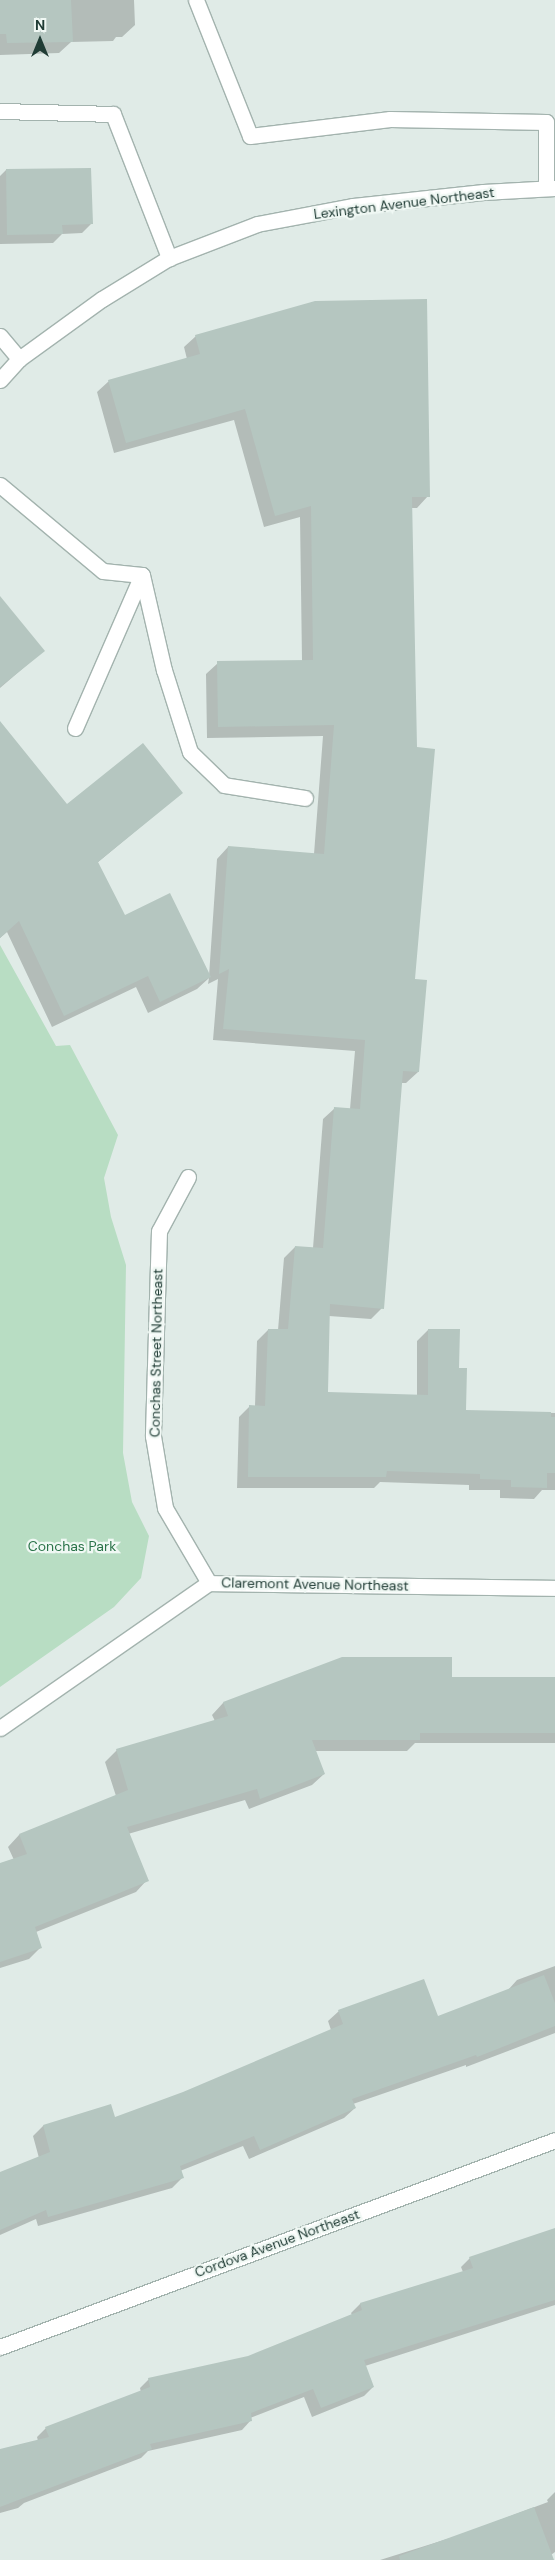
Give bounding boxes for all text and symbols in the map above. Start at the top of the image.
north arrow [15,15,65,65]
text: N [35,16,45,34]
street label: Lexington Avenue Northeast [313,184,495,222]
street label: Conchas Street Northeast [146,1269,166,1437]
park label: Conchas Park [28,1538,116,1554]
street label: Claremont Avenue Northeast [221,1574,409,1594]
street label: Cordova Avenue Northeast [192,2205,362,2281]

